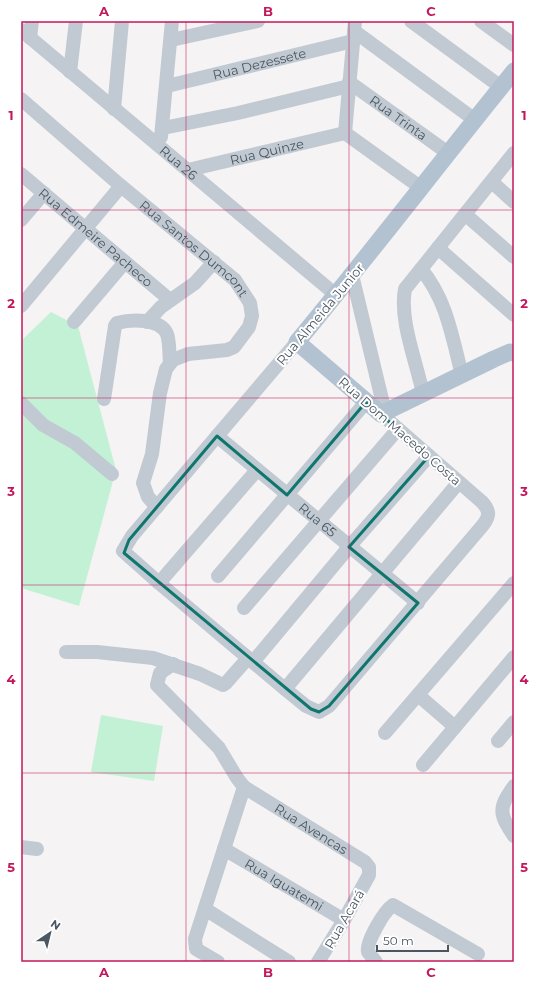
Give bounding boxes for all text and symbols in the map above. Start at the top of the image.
text: A [98,3,110,19]
text: B [263,3,273,19]
text: C [426,3,436,19]
street label: Rua Dezessete [211,45,308,83]
street label: Rua Trinta [367,92,430,143]
text: 1 [8,107,14,123]
text: 1 [521,107,527,123]
street label: Rua Quinze [228,135,306,168]
street label: Rua 26 [156,142,201,183]
street label: Rua Edmeire Pacheco [36,185,156,290]
street label: Rua Santos Dumcont [137,197,252,300]
street label: Rua Almeida Junior [273,260,367,368]
text: 2 [7,295,15,311]
text: 2 [520,295,528,311]
street label: Rua Dom Macedo Costa [336,373,464,489]
text: 3 [6,483,15,499]
text: 3 [519,483,528,499]
street label: Rua 65 [296,499,340,540]
text: 4 [7,671,16,687]
text: 4 [520,671,529,687]
street label: Rua Avencas [272,800,351,857]
street label: Rua Iguatemi [242,855,326,914]
text: 5 [7,859,15,875]
text: 5 [520,859,528,875]
street label: Rua Acará [321,887,367,951]
north arrow [30,913,70,953]
text: N [48,917,63,933]
scale bar [377,927,448,953]
text: 50 m [383,933,414,948]
text: A [98,964,110,980]
text: B [263,964,273,980]
text: C [426,964,436,980]

